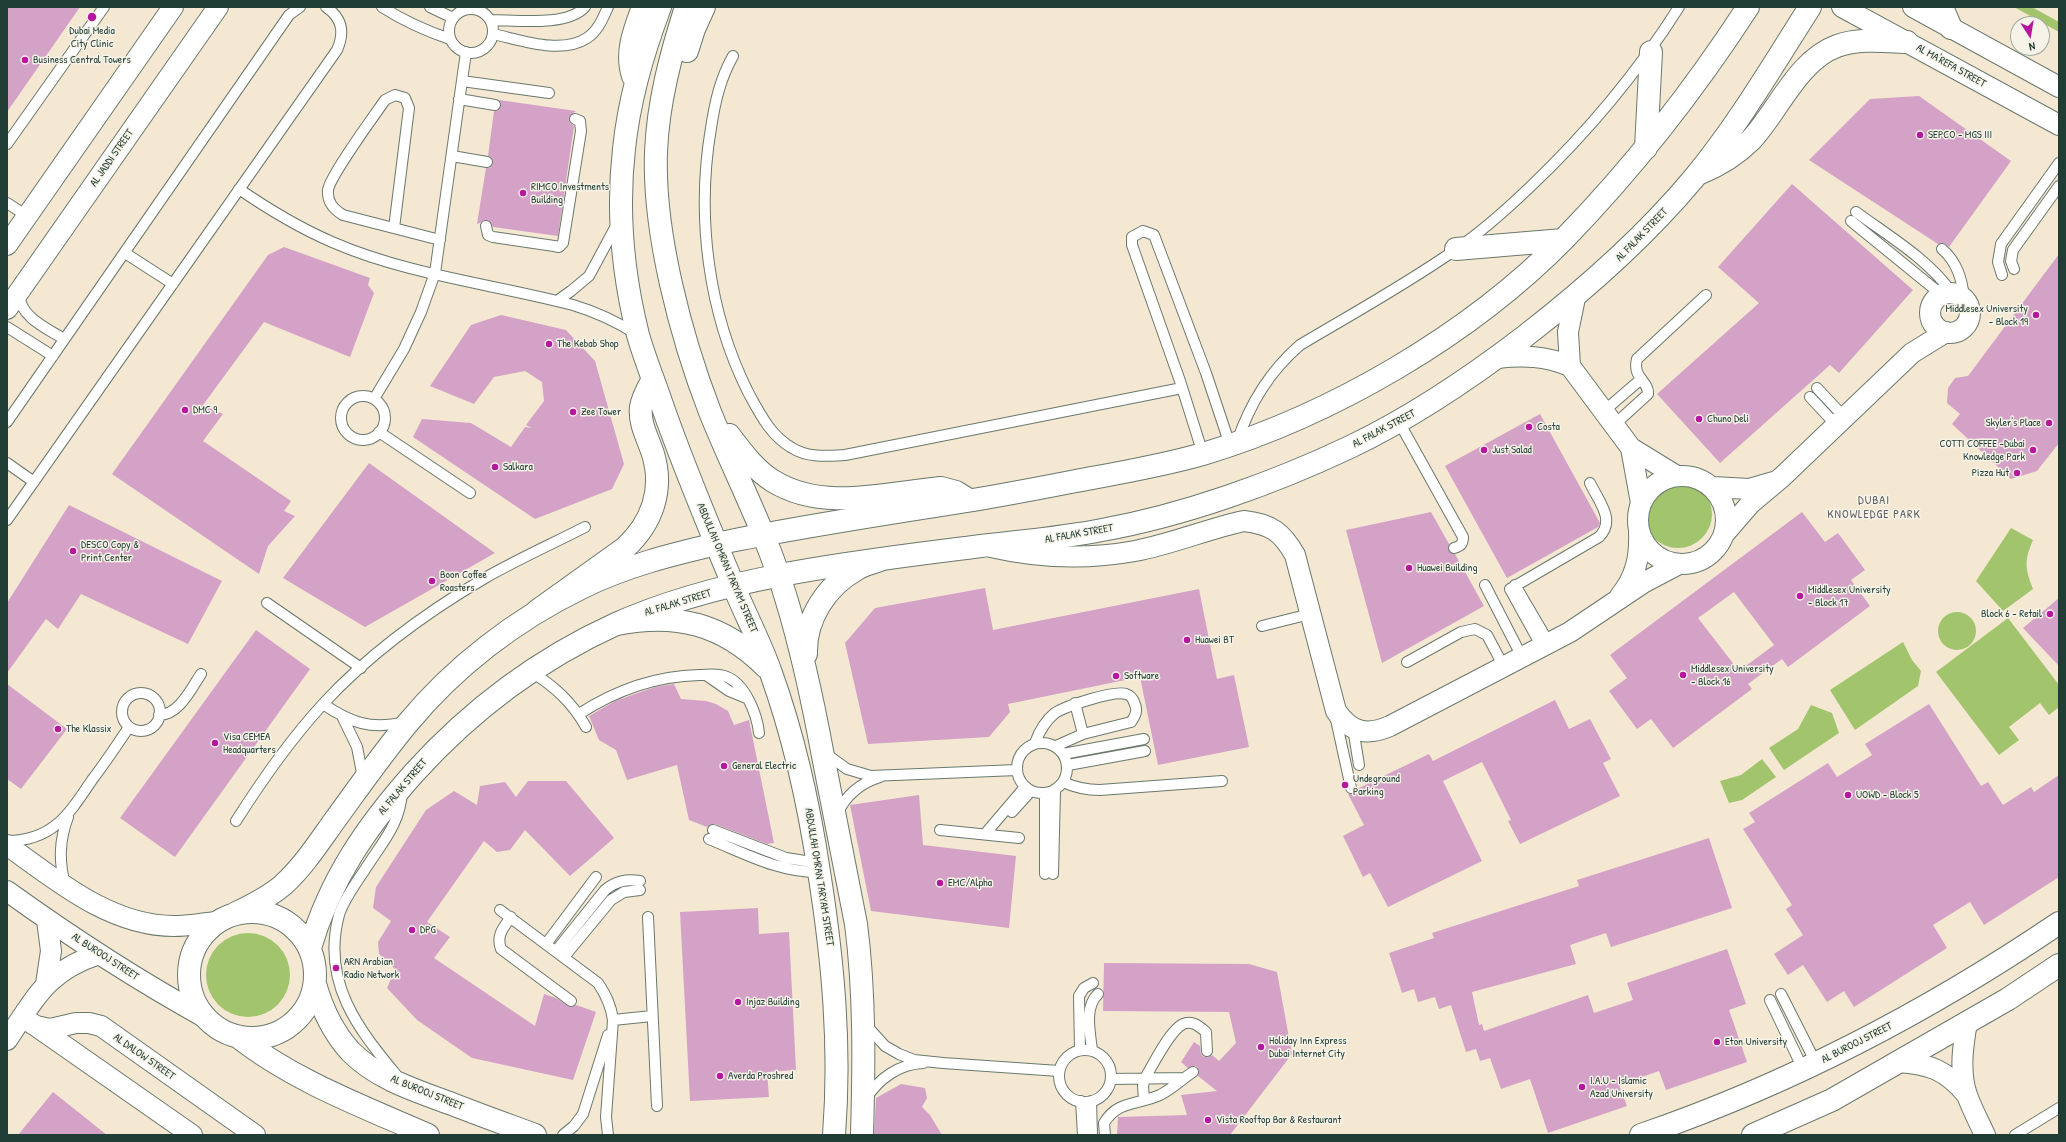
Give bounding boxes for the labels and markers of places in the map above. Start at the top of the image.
marker: Dubai Media City Clinic [86,11,98,23]
place label: Dubai Media City Clinic [69,24,115,50]
place label: Business Central Towers [33,53,131,67]
marker: Business Central Towers [20,55,30,65]
place label: SEPCO - MGS III [1928,128,1992,142]
marker: SEPCO - MGS III [1915,130,1925,140]
place label: RIMCO Investments Building [531,180,609,206]
marker: RIMCO Investments Building [518,188,528,198]
place label: Middlesex University - Block 19 [1945,302,2028,328]
marker: Middlesex University - Block 19 [2031,310,2041,320]
place label: The Kebab Shop [557,337,619,351]
marker: The Kebab Shop [544,339,554,349]
place label: DMC 9 [193,403,217,417]
marker: DMC 9 [180,405,190,415]
place label: Zee Tower [581,405,621,419]
marker: Zee Tower [568,407,578,417]
place label: Chuno Deli [1707,412,1749,426]
marker: Chuno Deli [1694,414,1704,424]
place label: Skyler's Place [1985,416,2041,430]
marker: Skyler's Place [2044,418,2054,428]
place label: Costa [1537,420,1560,434]
marker: Costa [1524,422,1534,432]
place label: COTTI COFFEE -Dubai Knowledge Park [1939,437,2025,463]
place label: Just Salad [1492,443,1532,457]
marker: Just Salad [1479,445,1489,455]
marker: COTTI COFFEE -Dubai Knowledge Park [2028,445,2038,455]
place label: Salkara [503,460,533,474]
marker: Salkara [490,462,500,472]
place label: Pizza Hut [1972,466,2009,480]
marker: Pizza Hut [2012,468,2022,478]
place label: DESCO Copy & Print Center [81,538,139,564]
marker: DESCO Copy & Print Center [68,546,78,556]
place label: Huawei Building [1417,561,1477,575]
marker: Huawei Building [1404,563,1414,573]
place label: Boon Coffee Roasters [440,568,487,594]
marker: Boon Coffee Roasters [427,576,437,586]
place label: Middlesex University - Block 17 [1808,583,1891,609]
marker: Middlesex University - Block 17 [1795,591,1805,601]
place label: Block 6 - Retail [1981,607,2042,621]
marker: Block 6 - Retail [2045,609,2055,619]
place label: Huawei BT [1195,633,1234,647]
marker: Huawei BT [1182,635,1192,645]
place label: Middlesex University - Block 16 [1691,662,1774,688]
place label: Software [1124,669,1159,683]
marker: Middlesex University - Block 16 [1678,670,1688,680]
marker: Software [1111,671,1121,681]
place label: The Klassix [66,722,112,736]
marker: The Klassix [53,724,63,734]
place label: Visa CEMEA Headquarters [223,730,276,756]
marker: Visa CEMEA Headquarters [210,738,220,748]
place label: General Electric [732,759,796,773]
marker: General Electric [719,761,729,771]
place label: Undeground Parking [1353,772,1400,798]
marker: Undeground Parking [1340,780,1350,790]
place label: UOWD - Block 5 [1856,788,1919,802]
marker: UOWD - Block 5 [1843,790,1853,800]
place label: EMC/Alpha [948,876,992,890]
marker: EMC/Alpha [935,878,945,888]
place label: DPG [420,923,436,937]
marker: DPG [407,925,417,935]
place label: ARN Arabian Radio Network [344,955,399,981]
marker: ARN Arabian Radio Network [331,963,341,973]
place label: Injaz Building [746,995,800,1009]
marker: Injaz Building [733,997,743,1007]
place label: Holiday Inn Express Dubai Internet City [1269,1034,1346,1060]
place label: Eton University [1725,1035,1787,1049]
marker: Eton University [1712,1037,1722,1047]
marker: Holiday Inn Express Dubai Internet City [1256,1042,1266,1052]
place label: Averda Proshred [728,1069,793,1083]
marker: Averda Proshred [715,1071,725,1081]
place label: I.A.U - Islamic Azad University [1590,1074,1653,1100]
marker: I.A.U - Islamic Azad University [1577,1082,1587,1092]
place label: Vista Rooftop Bar & Restaurant [1216,1113,1341,1127]
marker: Vista Rooftop Bar & Restaurant [1203,1115,1213,1125]

